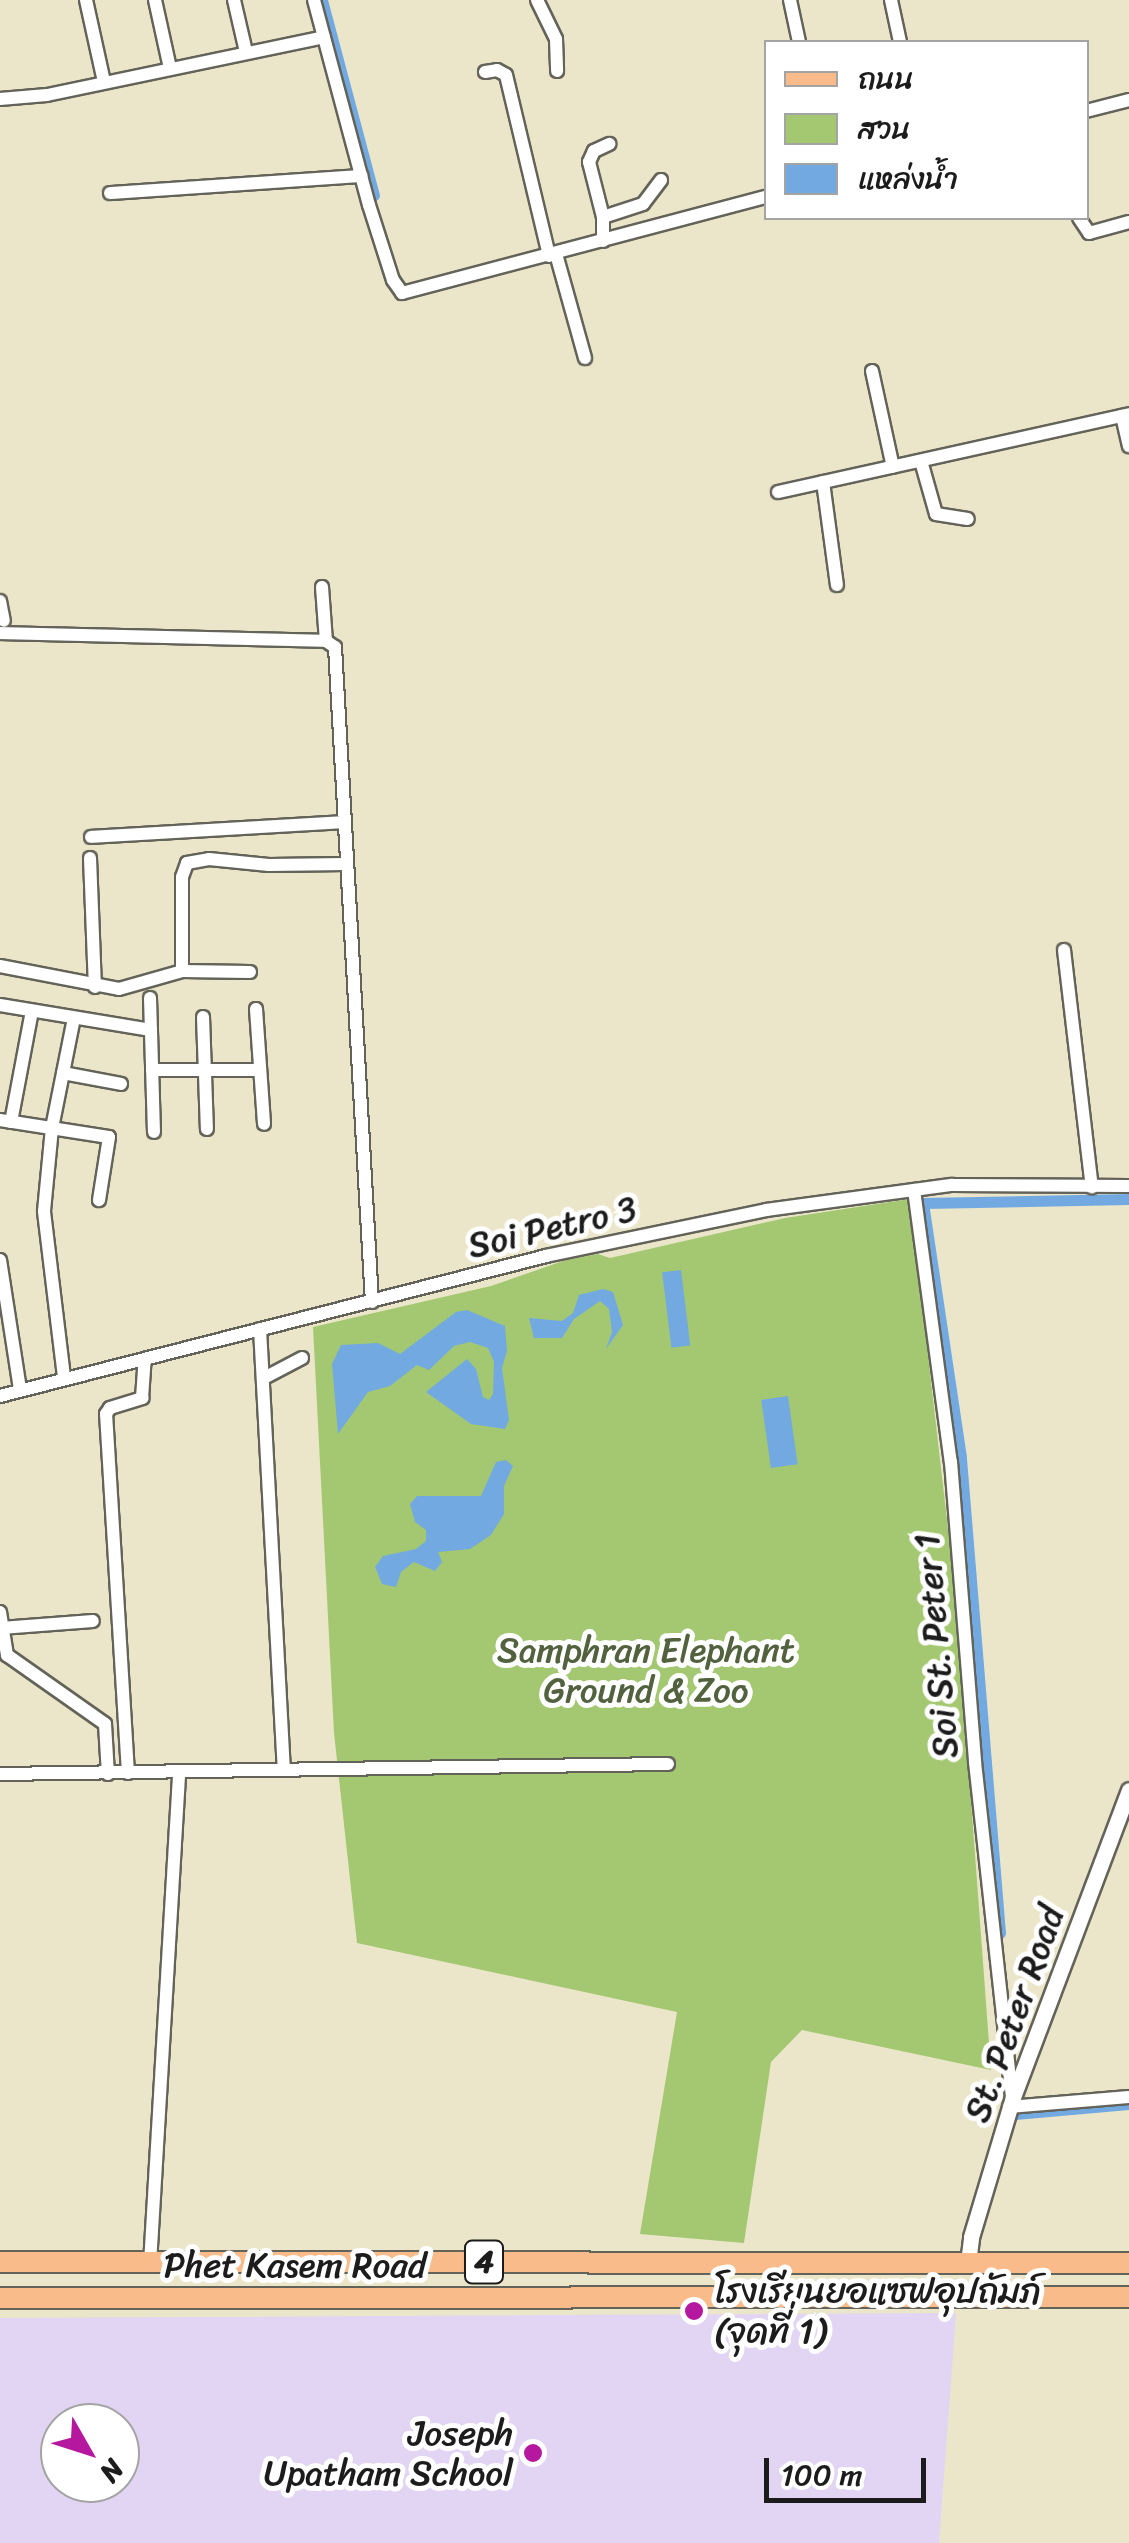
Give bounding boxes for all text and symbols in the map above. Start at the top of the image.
legend [764,40,1089,220]
text: ถนน [858,52,914,106]
text: สวน [858,102,911,156]
text: แหล่งน้ำ [858,152,958,206]
street label: Soi Petro 3 [463,1187,641,1267]
street label: Soi St. Peter 1 [905,1531,967,1761]
park label: Samphran Elephant Ground & Zoo [496,1629,796,1711]
street label: St. Peter Road [955,1900,1073,2128]
road number: 4 [464,2235,504,2289]
street label: Phet Kasem Road [162,2244,428,2286]
place label: โรงเรียนยอแซฟอุปถัมภ์ (จุดที่ 1) [714,2270,1041,2352]
marker: โรงเรียนยอแซฟอุปถัมภ์ (จุดที่ 1) [683,2300,705,2322]
north arrow [40,2403,140,2503]
place label: Joseph Upatham School [263,2412,513,2494]
scale bar [769,2438,932,2500]
marker: Joseph Upatham School [522,2442,544,2464]
text: N [87,2448,137,2494]
text: 100 m [781,2448,863,2502]

